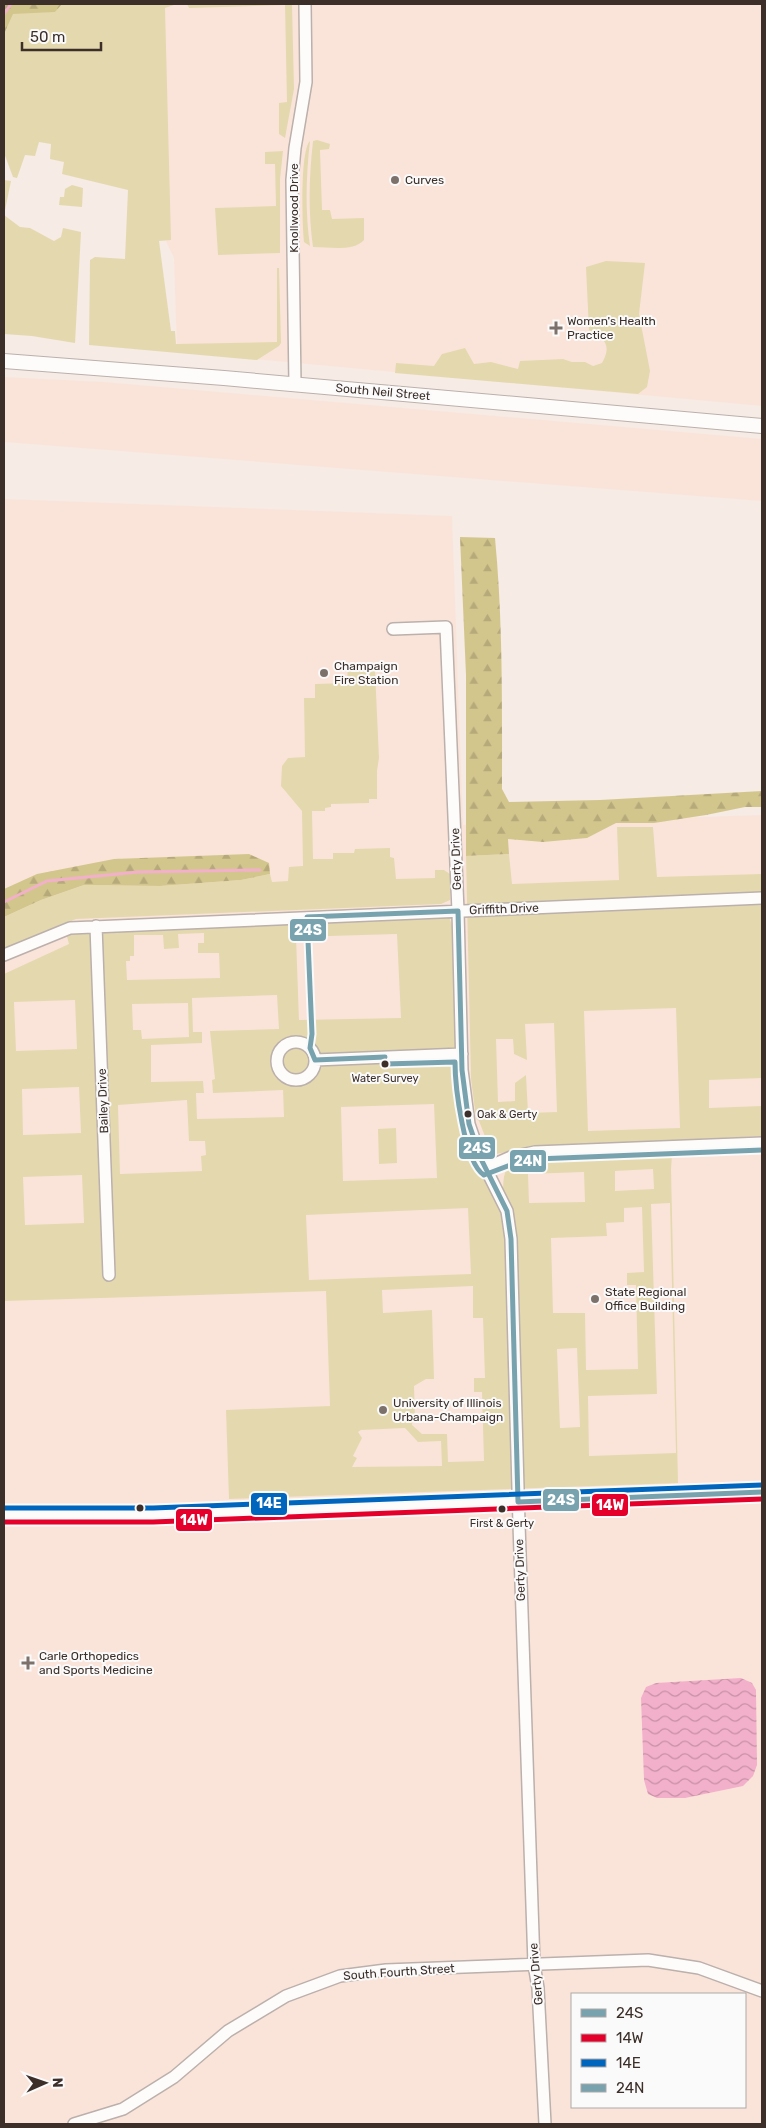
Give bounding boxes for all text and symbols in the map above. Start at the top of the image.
scale bar [22,20,101,52]
text: 50 m [30,28,65,46]
street label: Knollwood Drive [287,163,301,253]
place label: Curves [405,173,444,187]
marker: Curves [389,174,401,186]
place label: Women's Health Practice [567,314,656,342]
marker: Women's Health Practice [549,321,563,335]
street label: South Neil Street [335,381,431,403]
place label: Champaign Fire Station [334,659,399,687]
marker: Champaign Fire Station [318,667,330,679]
street label: Gerty Drive [448,827,464,890]
street label: Griffith Drive [469,901,539,917]
line badge: 24S [289,918,327,942]
text: 24S [294,922,322,939]
marker: Water Survey [380,1059,390,1069]
street label: Bailey Drive [95,1068,111,1134]
place label: Water Survey [351,1072,419,1085]
place label: Oak & Gerty [477,1108,537,1121]
marker: Oak & Gerty [463,1109,473,1119]
line badge: 24S [458,1136,496,1160]
text: 24S [463,1140,491,1157]
line badge: 24N [509,1149,547,1173]
text: 24N [514,1153,542,1170]
place label: State Regional Office Building [605,1285,686,1313]
marker: State Regional Office Building [589,1293,601,1305]
place label: University of Illinois Urbana-Champaign [393,1396,503,1424]
marker: University of Illinois Urbana-Champaign [377,1404,389,1416]
line badge: 24S [542,1488,580,1512]
line badge: 14E [250,1492,288,1516]
text: 24S [547,1492,575,1509]
line badge: 14W [591,1493,629,1517]
text: 14E [256,1495,282,1512]
text: 14W [596,1497,624,1514]
unlabelled marker [135,1503,145,1513]
marker: First & Gerty [497,1504,507,1514]
line badge: 14W [175,1508,213,1532]
text: 14W [180,1512,208,1529]
place label: First & Gerty [470,1517,534,1530]
street label: Gerty Drive [512,1538,528,1601]
place label: Carle Orthopedics and Sports Medicine [39,1649,153,1677]
marker: Carle Orthopedics and Sports Medicine [21,1656,35,1670]
street label: Gerty Drive [526,1942,546,2006]
street label: South Fourth Street [343,1961,456,1983]
legend [571,1993,746,2108]
text: 24S [616,2004,643,2022]
text: 14W [616,2029,644,2047]
text: 14E [616,2054,641,2072]
north arrow [20,2058,70,2108]
text: N [49,2077,66,2088]
text: 24N [616,2079,644,2097]

